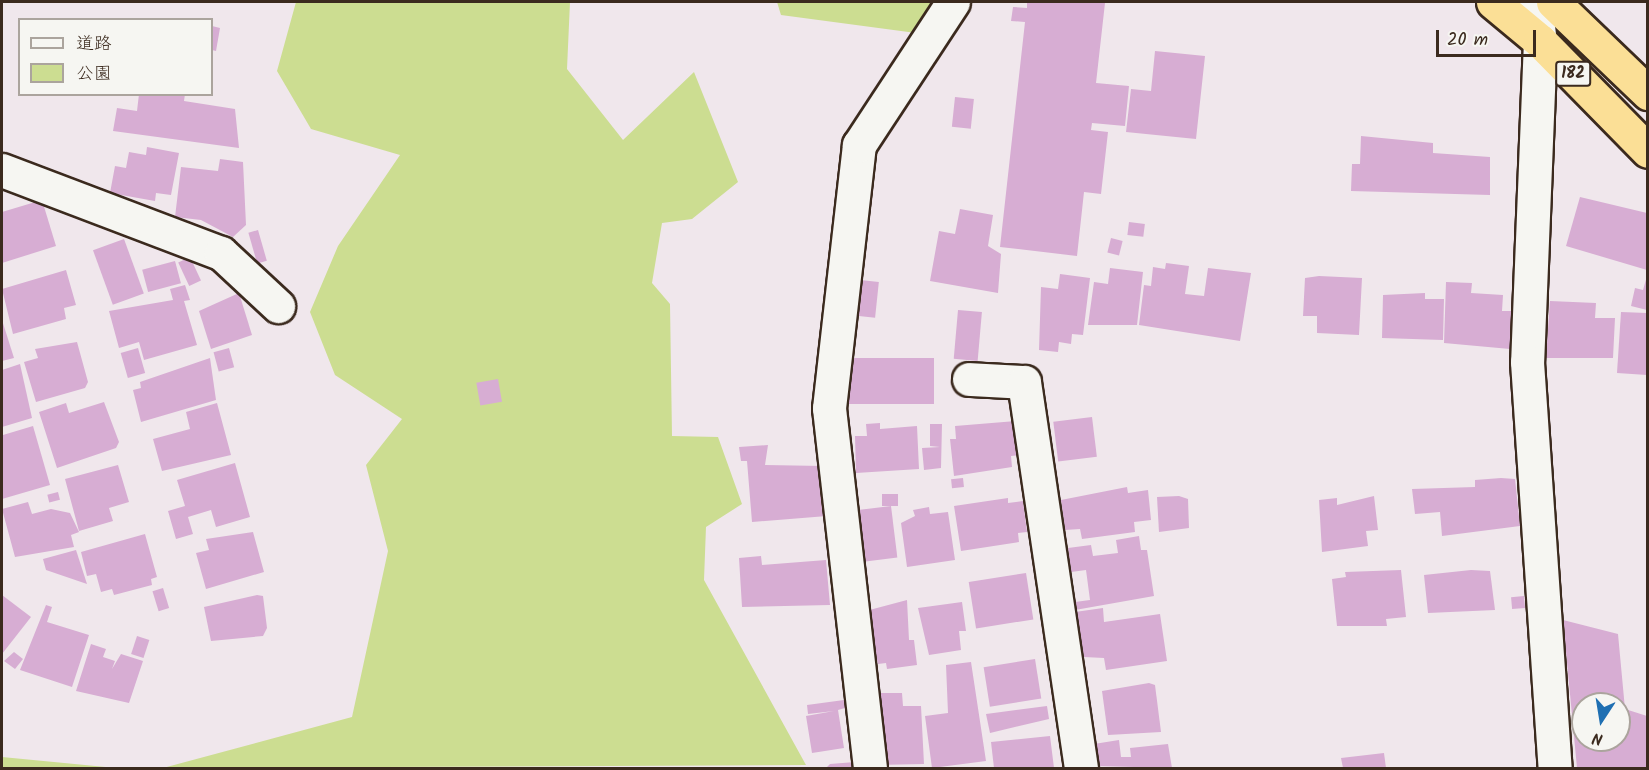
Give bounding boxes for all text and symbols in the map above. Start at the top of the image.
legend [18,18,213,96]
scale bar [1439,18,1540,56]
text: 20 m [1447,26,1488,55]
text: 道路 [76,30,112,59]
text: 公園 [76,60,112,89]
road number: 182 [1555,61,1591,87]
north arrow [1571,692,1631,752]
text: N [1590,725,1605,751]

